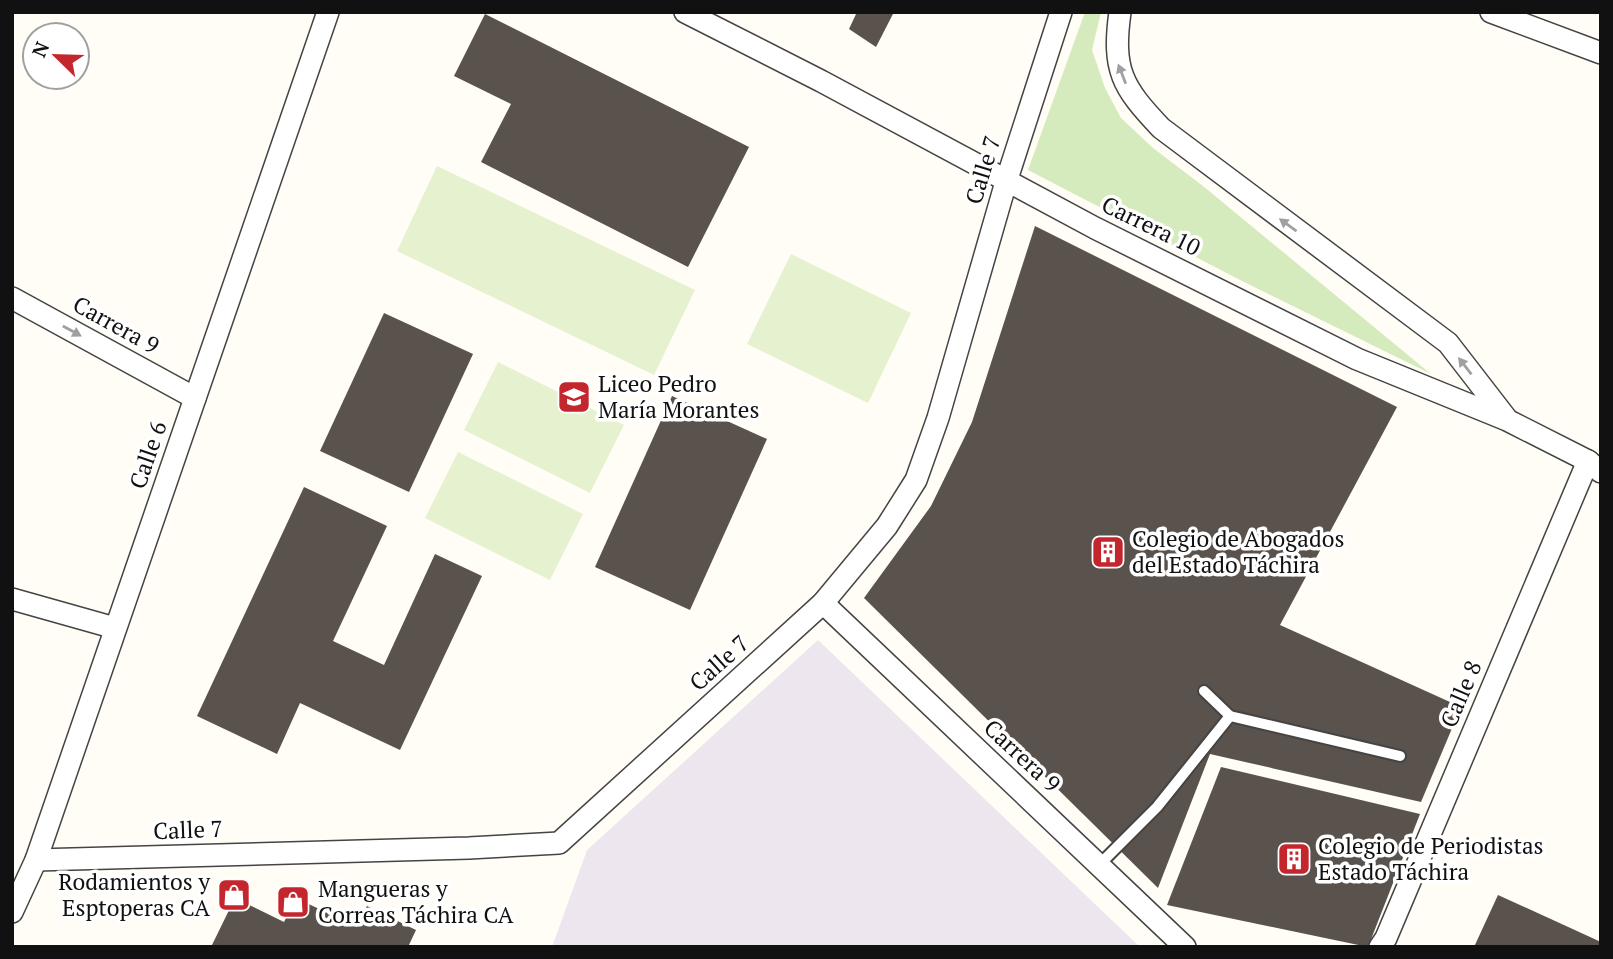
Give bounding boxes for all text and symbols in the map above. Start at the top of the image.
north arrow [21,21,91,91]
text: N [26,37,54,61]
one-way arrow [1117,63,1128,84]
street label: Calle 7 [958,132,1008,208]
street label: Carrera 10 [1097,188,1206,263]
one-way arrow [1279,218,1297,232]
street label: Carrera 9 [68,288,165,361]
one-way arrow [62,325,82,337]
one-way arrow [1459,357,1473,375]
place label: Liceo Pedro María Morantes [598,368,759,425]
school or university icon: Liceo Pedro María Morantes [555,378,593,416]
street label: Calle 6 [122,417,174,493]
place label: Colegio de Abogados del Estado Táchira [1132,523,1344,580]
building icon: Colegio de Abogados del Estado Táchira [1089,533,1127,571]
street label: Calle 7 [682,628,755,697]
street label: Calle 8 [1433,656,1488,732]
street label: Carrera 9 [977,712,1067,799]
street label: Calle 7 [153,813,223,846]
place label: Colegio de Periodistas Estado Táchira [1318,830,1544,887]
building icon: Colegio de Periodistas Estado Táchira [1275,840,1313,878]
place label: Rodamientos y Esptoperas CA [58,866,210,923]
place label: Mangueras y Correas Táchira CA [318,873,514,930]
shop icon: Rodamientos y Esptoperas CA [215,876,253,914]
shop icon: Mangueras y Correas Táchira CA [274,883,312,921]

